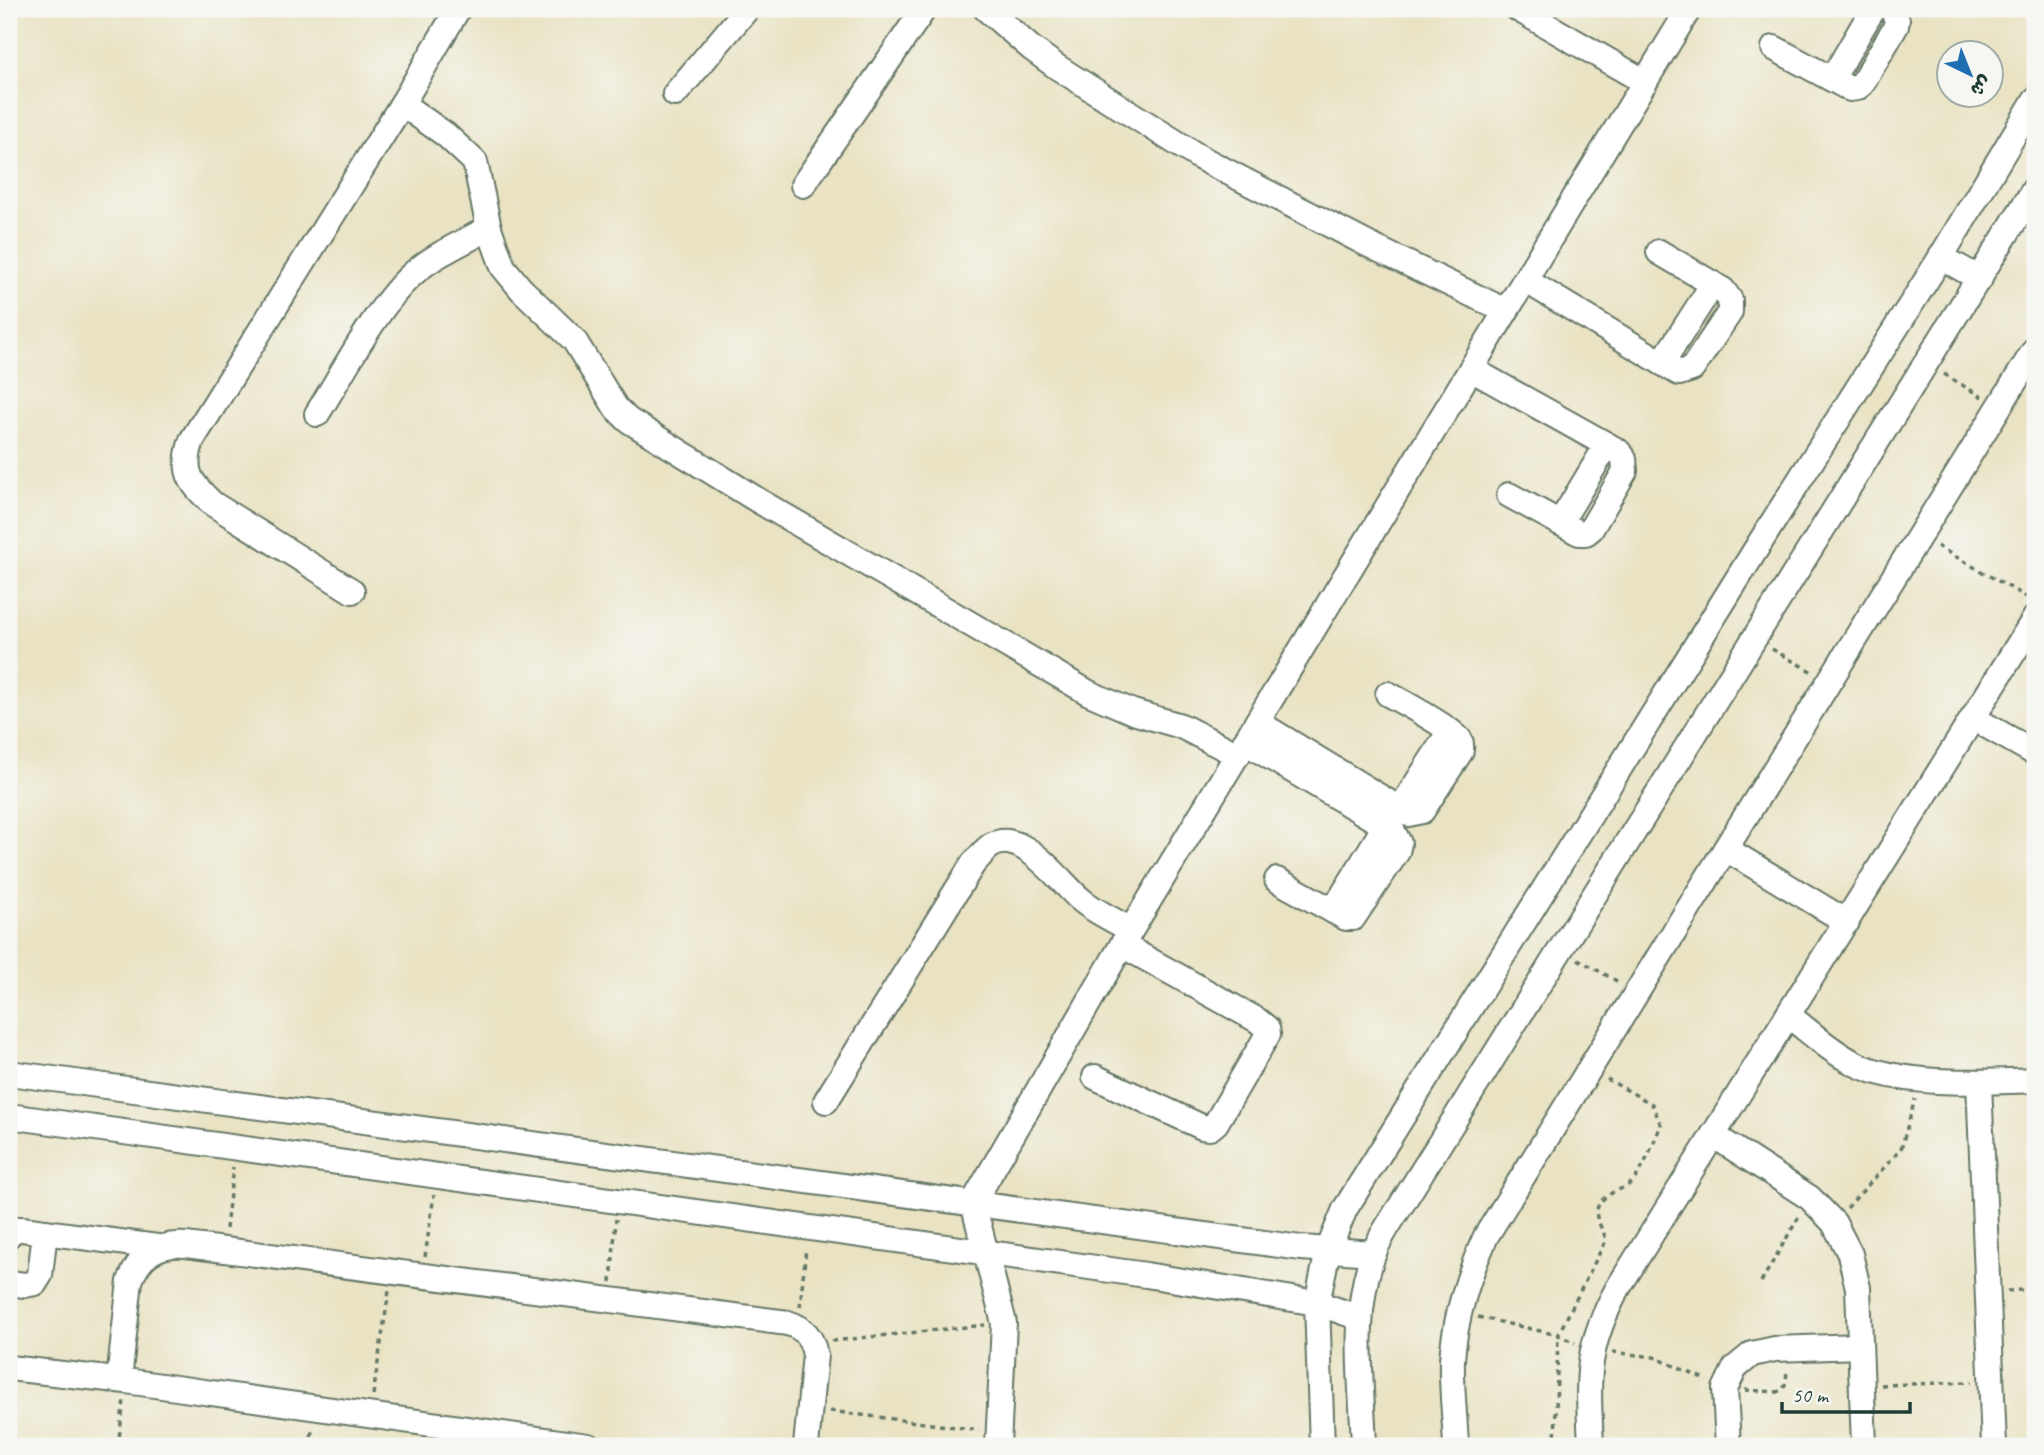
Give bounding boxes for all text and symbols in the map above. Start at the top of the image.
north arrow [1936,38,2006,108]
text: ش [1965,70,1997,102]
scale bar [1782,1371,1909,1415]
text: 50 m [1792,1382,1830,1408]

